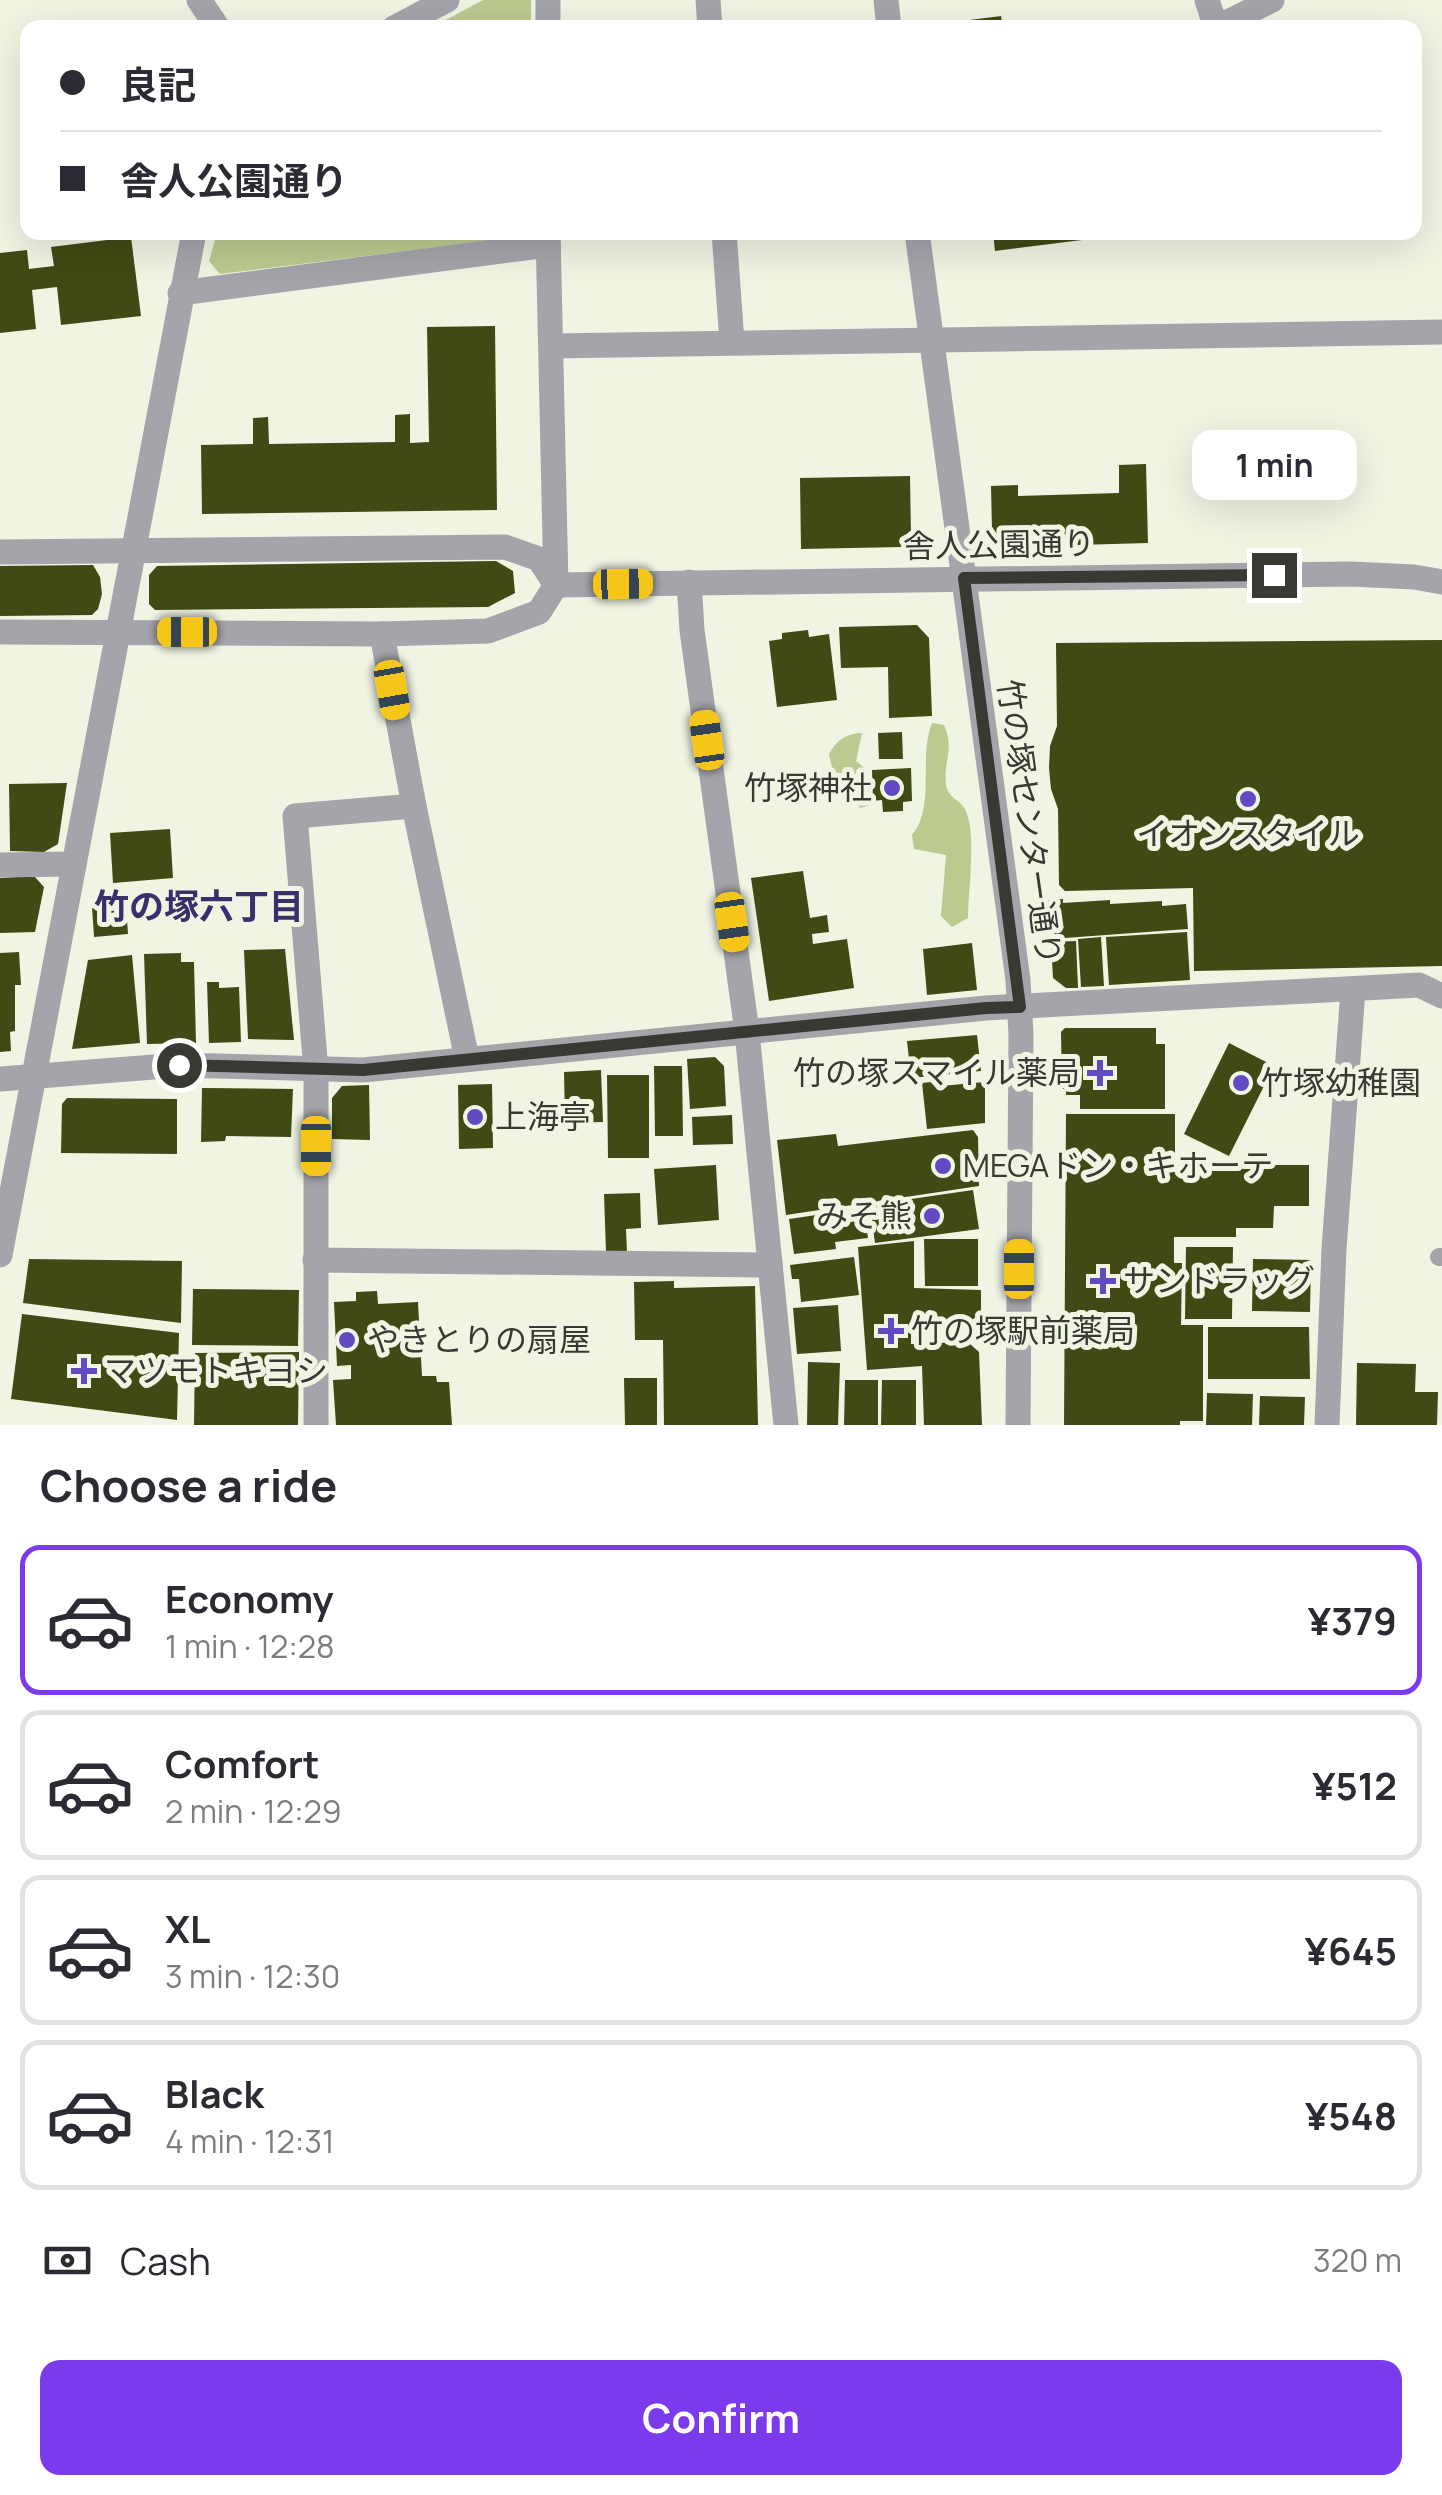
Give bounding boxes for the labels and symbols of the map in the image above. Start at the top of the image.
callout: 1 min [1192,430,1356,500]
street label: 舎人公園通り [903,520,1095,568]
route end [1252,553,1297,598]
car [593,568,653,600]
car [157,617,217,647]
car [372,658,412,722]
street label: 竹の塚センター通り [988,676,1072,968]
car [688,708,726,772]
place label: 竹塚神社 [744,765,872,809]
marker: 竹塚神社 [881,777,903,799]
marker: イオンスタイル [1237,788,1259,810]
place label: イオンスタイル [1136,811,1360,855]
district label: 竹の塚六丁目 [94,882,304,930]
car [713,890,751,954]
route start [157,1043,202,1088]
place label: 竹の塚スマイル薬局 [793,1050,1080,1094]
place label: 竹塚幼稚園 [1261,1060,1421,1104]
marker: 竹の塚スマイル薬局 [1089,1062,1111,1084]
marker: 竹塚幼稚園 [1230,1072,1252,1094]
place label: 上海亭 [495,1094,591,1138]
marker: 上海亭 [464,1106,486,1128]
car [301,1116,331,1176]
place label: MEGAドン・キホーテ [963,1143,1273,1187]
marker: MEGAドン・キホーテ [932,1155,954,1177]
place label: みそ熊 [816,1193,912,1237]
marker: みそ熊 [921,1205,943,1227]
car [1004,1239,1034,1299]
place label: サンドラッグ [1123,1258,1315,1302]
marker: サンドラッグ [1092,1270,1114,1292]
place label: 竹の塚駅前薬局 [911,1308,1135,1352]
place label: やきとりの扇屋 [367,1317,591,1361]
marker: 竹の塚駅前薬局 [880,1320,902,1342]
marker: やきとりの扇屋 [336,1329,358,1351]
place label: マツモトキヨシ [104,1348,328,1392]
marker: マツモトキヨシ [73,1360,95,1382]

